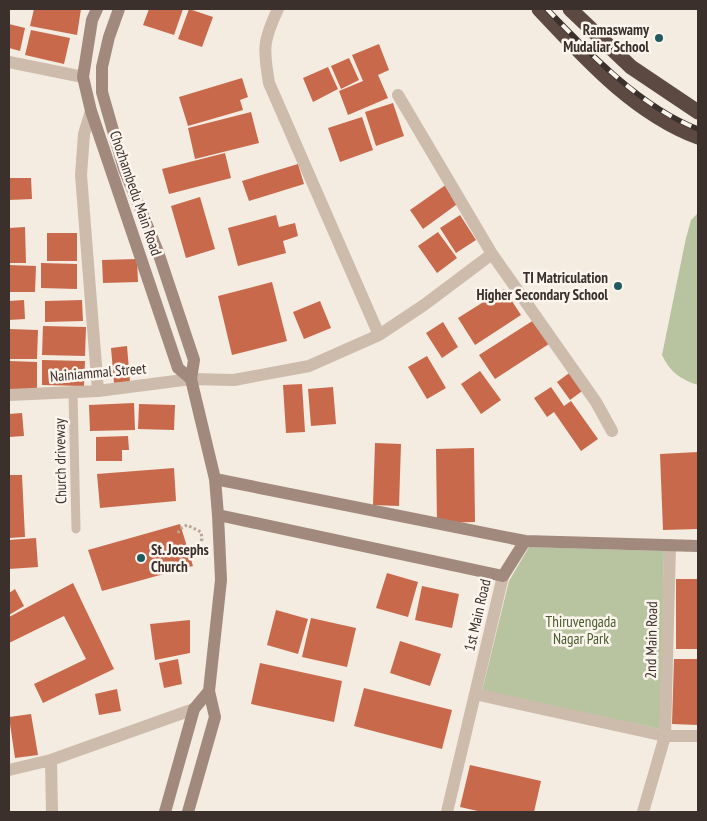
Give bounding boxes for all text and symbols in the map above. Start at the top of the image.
place label: Ramaswamy Mudaliar School [563,20,650,56]
marker: Ramaswamy Mudaliar School [653,32,665,44]
street label: Chozhambedu Main Road [106,128,166,258]
place label: TI Matriculation Higher Secondary School [476,268,608,304]
marker: TI Matriculation Higher Secondary School [612,280,624,292]
street label: Nainiammal Street [49,358,147,386]
street label: Church driveway [50,418,70,504]
place label: St. Josephs Church [151,540,209,576]
marker: St. Josephs Church [135,552,147,564]
street label: 1st Main Road [459,577,495,653]
street label: 2nd Main Road [641,601,661,679]
park label: Thiruvengada Nagar Park [546,612,616,648]

